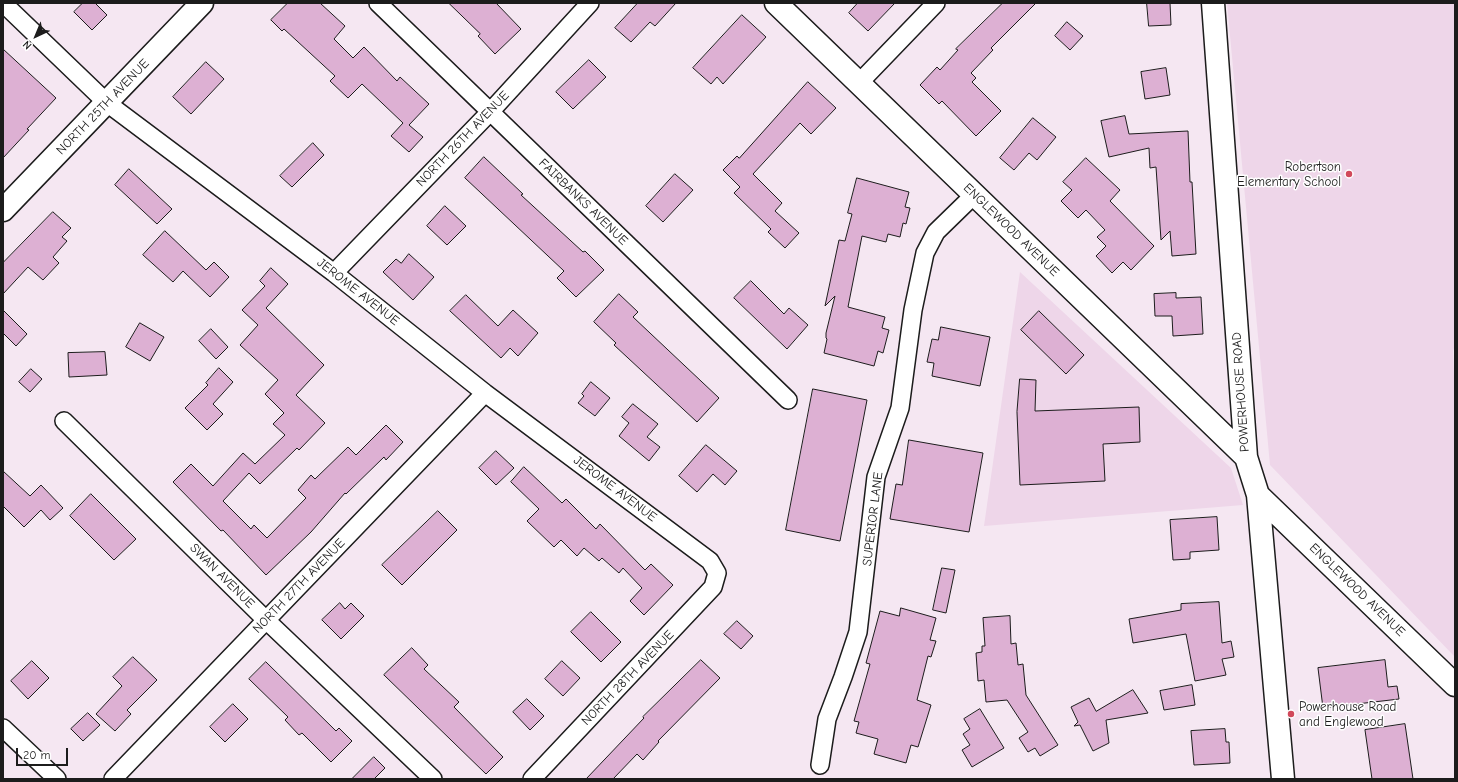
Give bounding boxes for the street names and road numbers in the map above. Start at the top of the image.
street label: NORTH 25TH AVENUE [53,56,153,158]
street label: NORTH 26TH AVENUE [413,88,513,190]
street label: FAIRBANKS AVENUE [535,155,631,249]
street label: ENGLEWOOD AVENUE [960,180,1062,280]
street label: JEROME AVENUE [314,255,402,329]
street label: POWERHOUSE ROAD [1229,332,1253,452]
street label: JEROME AVENUE [570,453,660,525]
street label: SUPERIOR LANE [859,471,887,567]
street label: NORTH 27TH AVENUE [250,535,348,637]
street label: SWAN AVENUE [186,540,258,612]
street label: ENGLEWOOD AVENUE [1306,540,1408,640]
street label: NORTH 28TH AVENUE [578,627,678,729]

